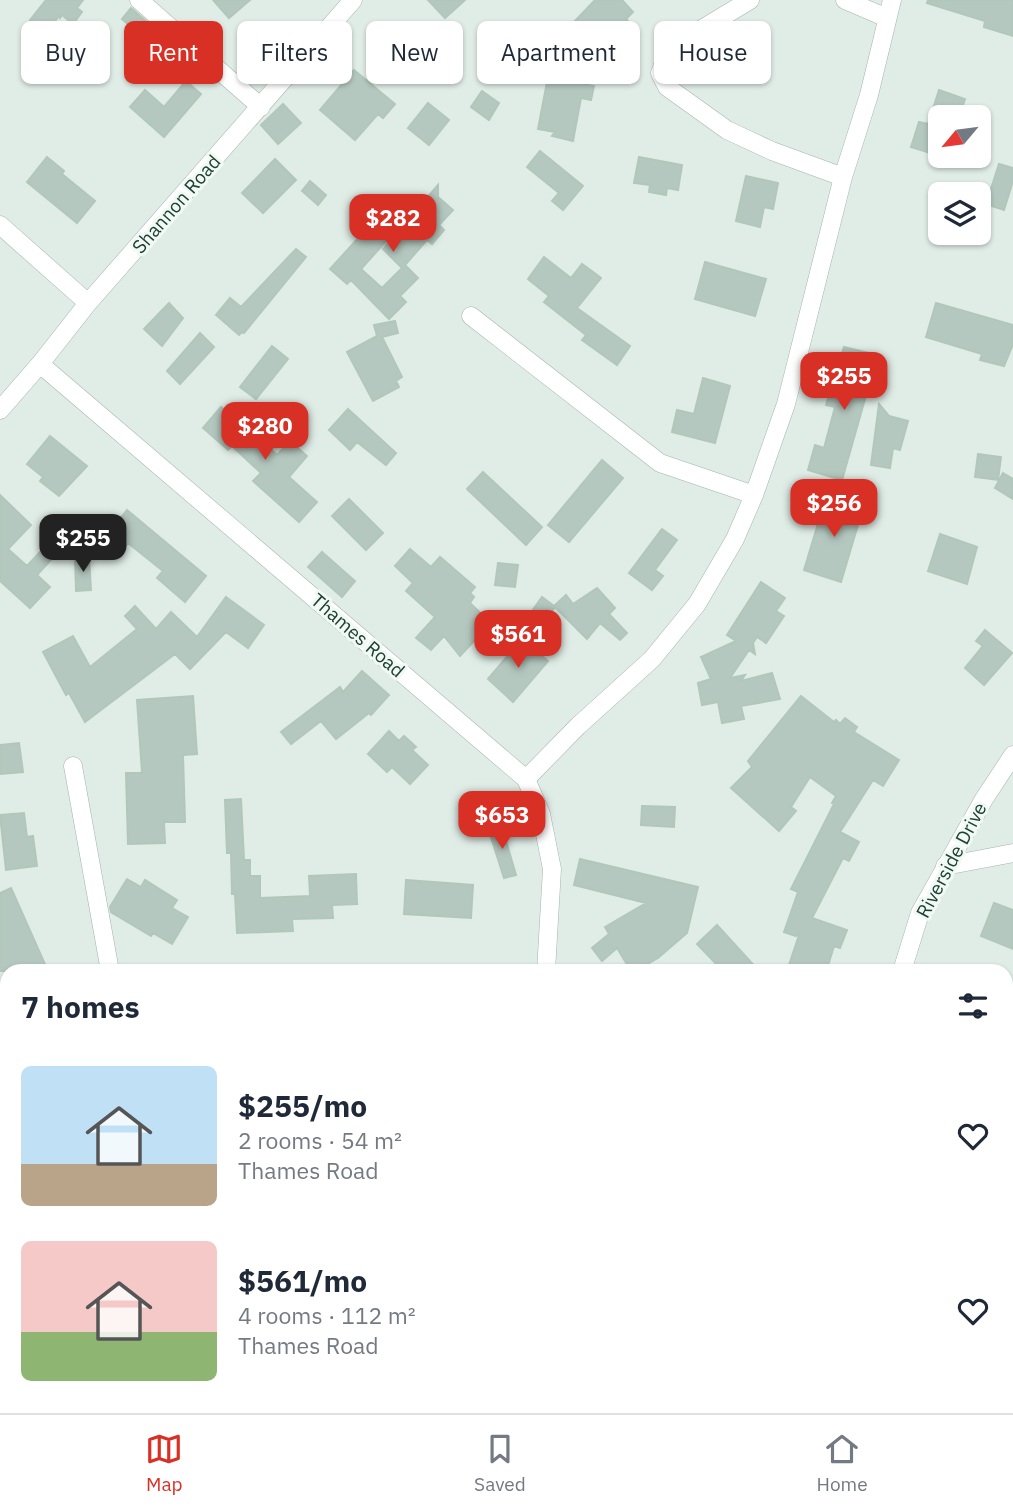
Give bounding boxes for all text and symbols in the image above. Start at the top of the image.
chip: Buy [21,21,110,84]
chip: Rent [124,21,223,84]
chip: Filters [237,21,352,84]
chip: New [366,21,463,84]
chip: Apartment [477,21,640,84]
chip: House [654,21,771,84]
north arrow [928,105,990,168]
map controls [928,105,991,245]
street label: Shannon Road [127,150,225,258]
button: layers [928,182,991,245]
pin: $282 [352,194,434,254]
text: $282 [365,202,421,232]
pin: $255 [803,352,885,412]
text: $255 [816,360,872,390]
pin: $280 [224,402,306,462]
text: $280 [237,410,293,440]
pin: $256 [793,480,875,539]
text: $256 [806,487,862,517]
pin: $255 [42,514,124,574]
text: $255 [55,522,111,552]
street label: Thames Road [306,588,410,682]
pin: $561 [477,610,559,670]
text: $561 [490,618,546,648]
pin: $653 [461,792,543,851]
street label: Riverside Drive [910,798,992,922]
text: $653 [474,799,530,829]
text: 7 homes [21,987,140,1026]
icon: filters [954,987,992,1025]
text: $255/mo [238,1086,367,1125]
icon: home [77,1094,161,1178]
icon: heart [954,1117,992,1155]
text: 2 rooms · 54 m² [238,1125,402,1155]
text: Thames Road [238,1155,379,1185]
text: $561/mo [238,1261,367,1300]
icon: home [77,1269,161,1353]
icon: heart [954,1292,992,1330]
text: 4 rooms · 112 m² [238,1300,416,1330]
text: Thames Road [238,1330,379,1360]
tab: Map [145,1430,183,1496]
tab: Saved [474,1430,526,1496]
tab: Home [817,1430,868,1496]

